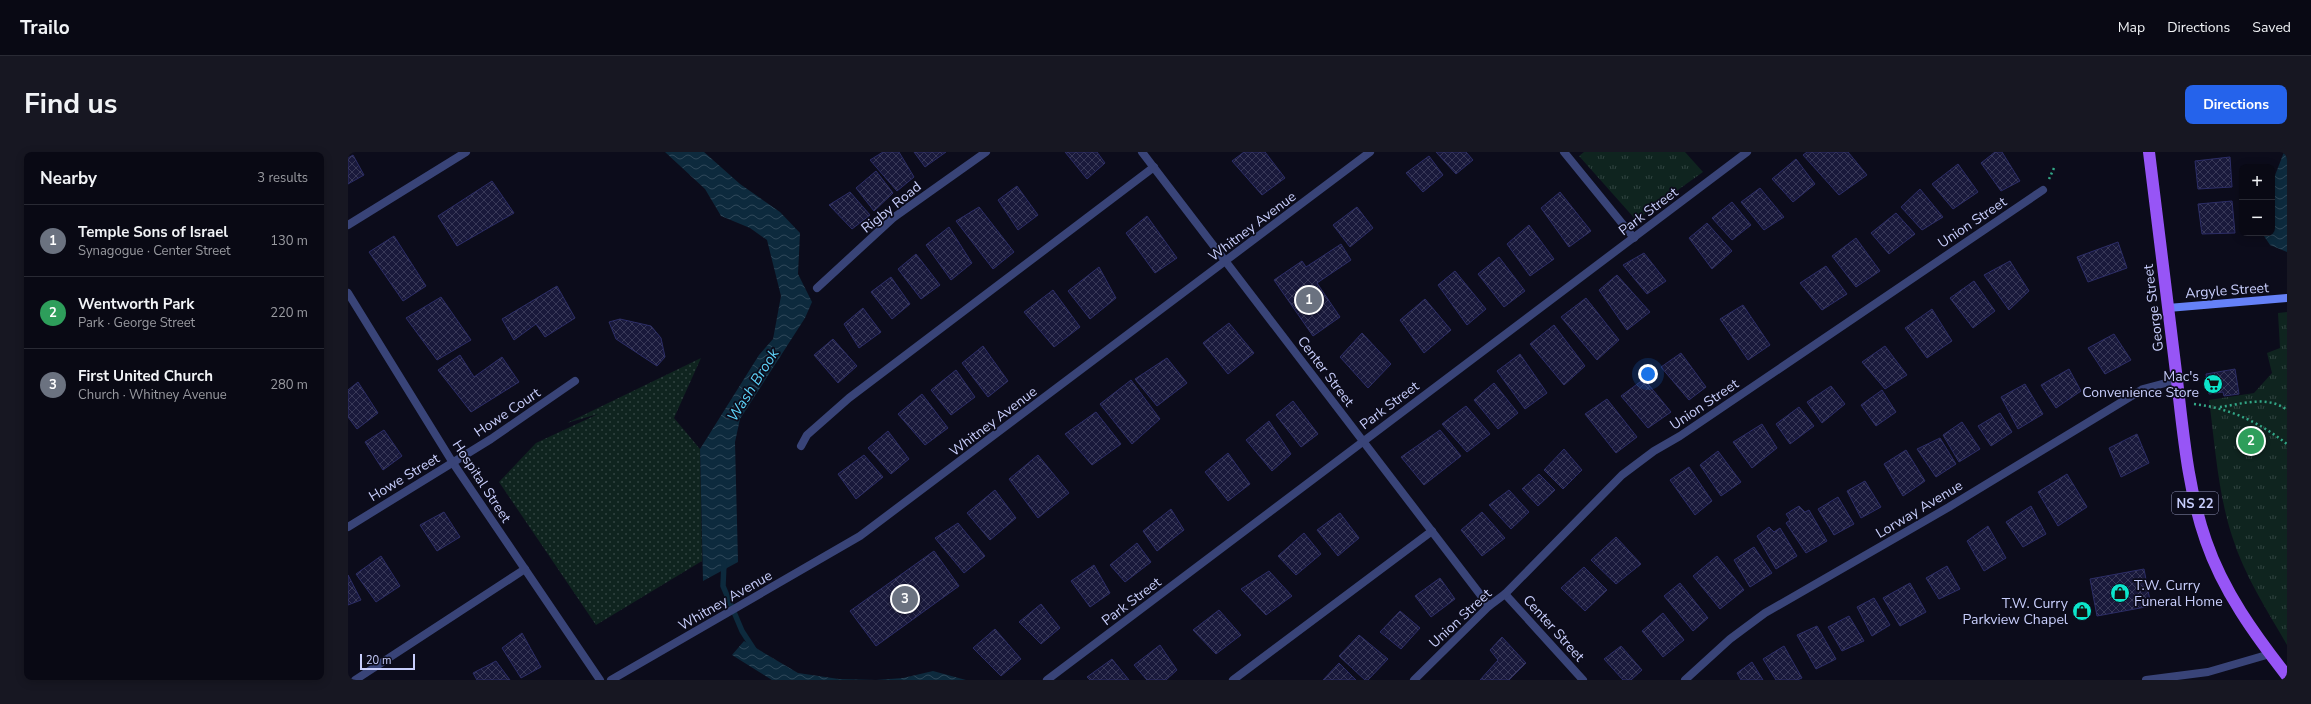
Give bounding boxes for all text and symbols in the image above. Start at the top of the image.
text: Trailo [20,15,70,41]
text: Map [2118,18,2145,37]
text: Directions [2167,18,2230,37]
text: Saved [2252,18,2291,37]
text: Find us [24,85,118,123]
button: Directions [2185,85,2287,124]
map controls [2239,164,2275,236]
button: + [2239,164,2275,200]
text: Nearby [40,167,97,190]
text: 3 results [257,169,308,187]
street label: Rigby Road [857,177,925,238]
street label: Park Street [1615,183,1682,240]
street label: Whitney Avenue [1205,187,1300,266]
street label: Union Street [1934,192,2010,252]
button: − [2239,200,2275,236]
text: Temple Sons of Israel [78,222,228,242]
text: 1 [49,232,57,250]
text: 130 m [270,232,308,250]
text: Synagogue · Center Street [78,242,231,260]
street label: George Street [2139,263,2168,353]
street label: Argyle Street [2185,278,2270,303]
pin: 1 [1296,285,1322,315]
text: Wentworth Park [78,294,194,314]
text: 2 [49,304,57,322]
text: 220 m [270,304,308,322]
text: Park · George Street [78,314,195,332]
street label: Center Street [1293,332,1358,410]
water label: Wash Brook [723,344,784,425]
your location [1638,364,1658,384]
text: First United Church [78,366,213,386]
place label: Mac's Convenience Store [2082,367,2199,402]
supermarket icon: Mac's Convenience Store [2202,373,2224,395]
street label: Union Street [1666,374,1742,434]
text: 3 [49,376,57,394]
text: 280 m [270,376,308,394]
street label: Park Street [1356,377,1423,434]
street label: Whitney Avenue [946,382,1041,461]
street label: Howe Court [471,383,544,442]
text: Church · Whitney Avenue [78,386,227,404]
pin: 2 [2238,426,2264,456]
street label: Hospital Street [448,436,515,526]
street label: Howe Street [365,449,443,506]
street label: Lorway Avenue [1872,476,1966,543]
road number: NS 22 [2172,492,2218,514]
street label: Whitney Avenue [675,566,776,635]
street label: Park Street [1098,573,1165,630]
place label: T.W. Curry Funeral Home [2134,576,2223,611]
shop icon: T.W. Curry Funeral Home [2109,582,2131,604]
pin: 3 [892,584,918,614]
street label: Union Street [1425,584,1496,652]
street label: Center Street [1519,591,1589,666]
place label: T.W. Curry Parkview Chapel [1963,594,2069,629]
shop icon: T.W. Curry Parkview Chapel [2071,600,2093,622]
scale bar [360,652,415,671]
text: 20 m [366,653,391,668]

